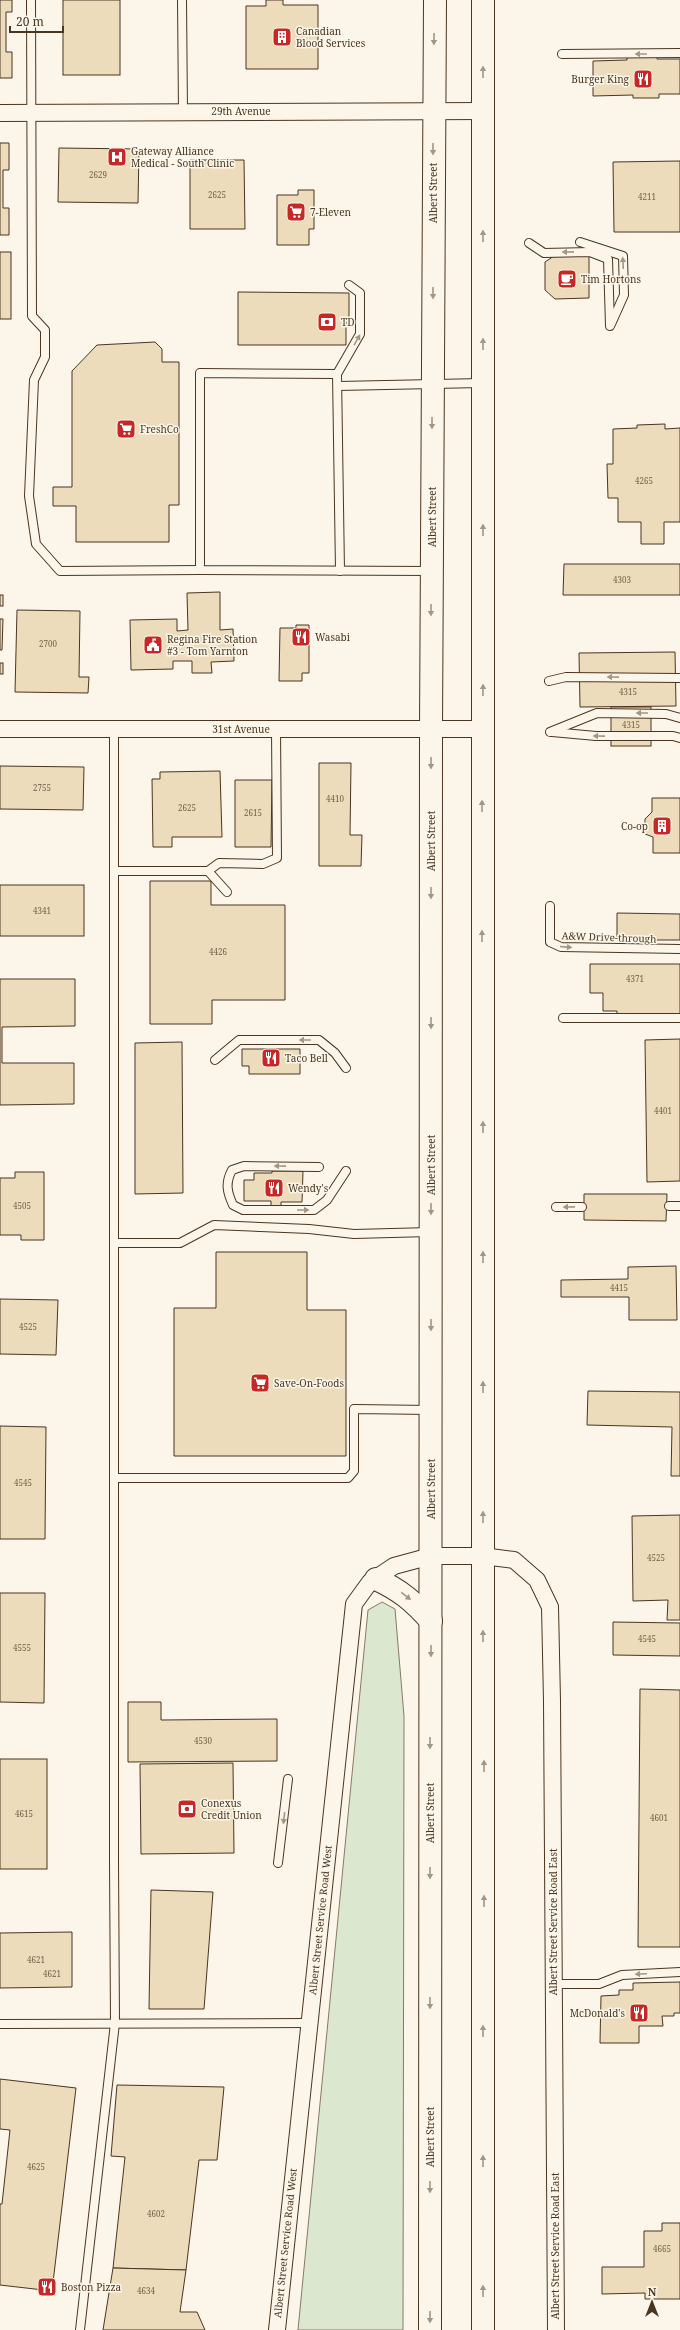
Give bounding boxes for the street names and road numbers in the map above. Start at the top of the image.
street label: 29th Avenue [211,104,271,118]
street label: Albert Street [426,162,440,223]
street label: Albert Street [425,486,439,547]
street label: 31st Avenue [212,722,270,736]
street label: Albert Street [424,810,438,871]
street label: A&W Drive-through [561,928,657,946]
street label: Albert Street [424,1134,438,1195]
street label: Albert Street [424,1458,438,1519]
street label: Albert Street [423,1782,437,1843]
street label: Albert Street Service Road West [305,1844,335,1995]
street label: Albert Street Service Road East [546,1848,560,1995]
street label: Albert Street [423,2106,437,2167]
street label: Albert Street Service Road West [270,2167,300,2318]
street label: Albert Street Service Road East [548,2172,562,2319]

